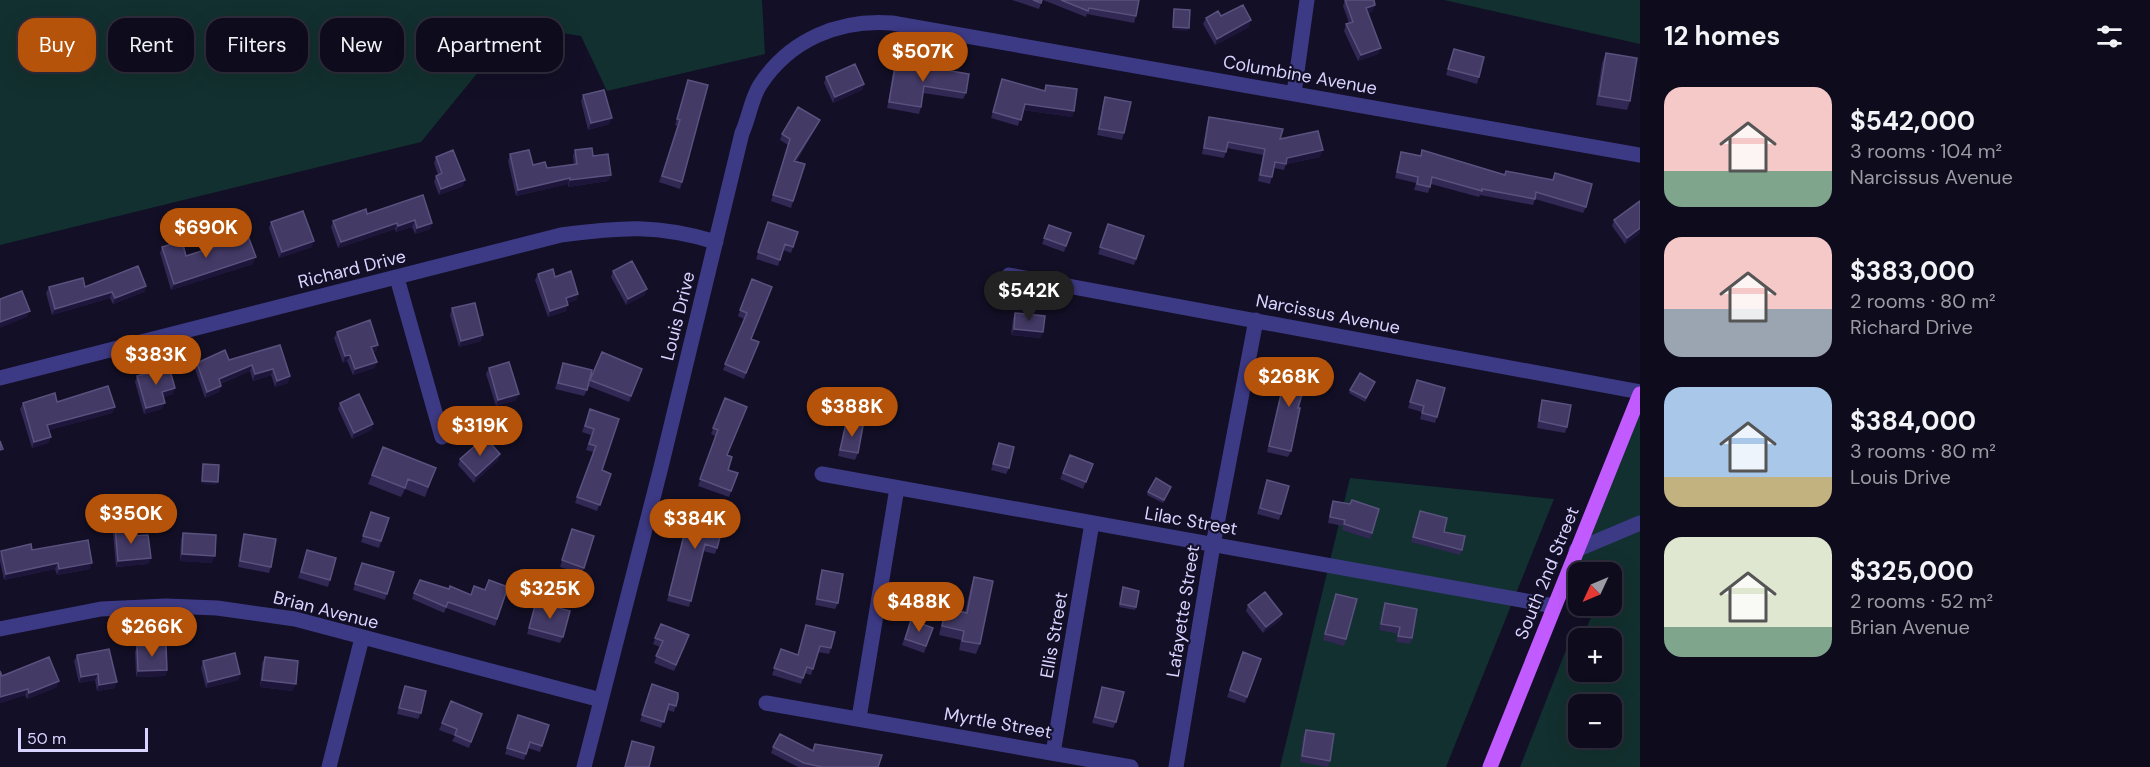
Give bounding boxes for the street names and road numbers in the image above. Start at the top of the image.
street label: Columbine Avenue [1221,50,1379,100]
street label: Richard Drive [296,244,408,294]
street label: Louis Drive [655,269,701,363]
street label: Narcissus Avenue [1254,288,1402,340]
street label: Lilac Street [1143,501,1239,541]
street label: South 2nd Street [1509,503,1585,643]
street label: Lafayette Street [1161,543,1205,679]
street label: Brian Avenue [271,585,381,635]
street label: Ellis Street [1035,590,1073,680]
street label: Myrtle Street [942,702,1054,744]

